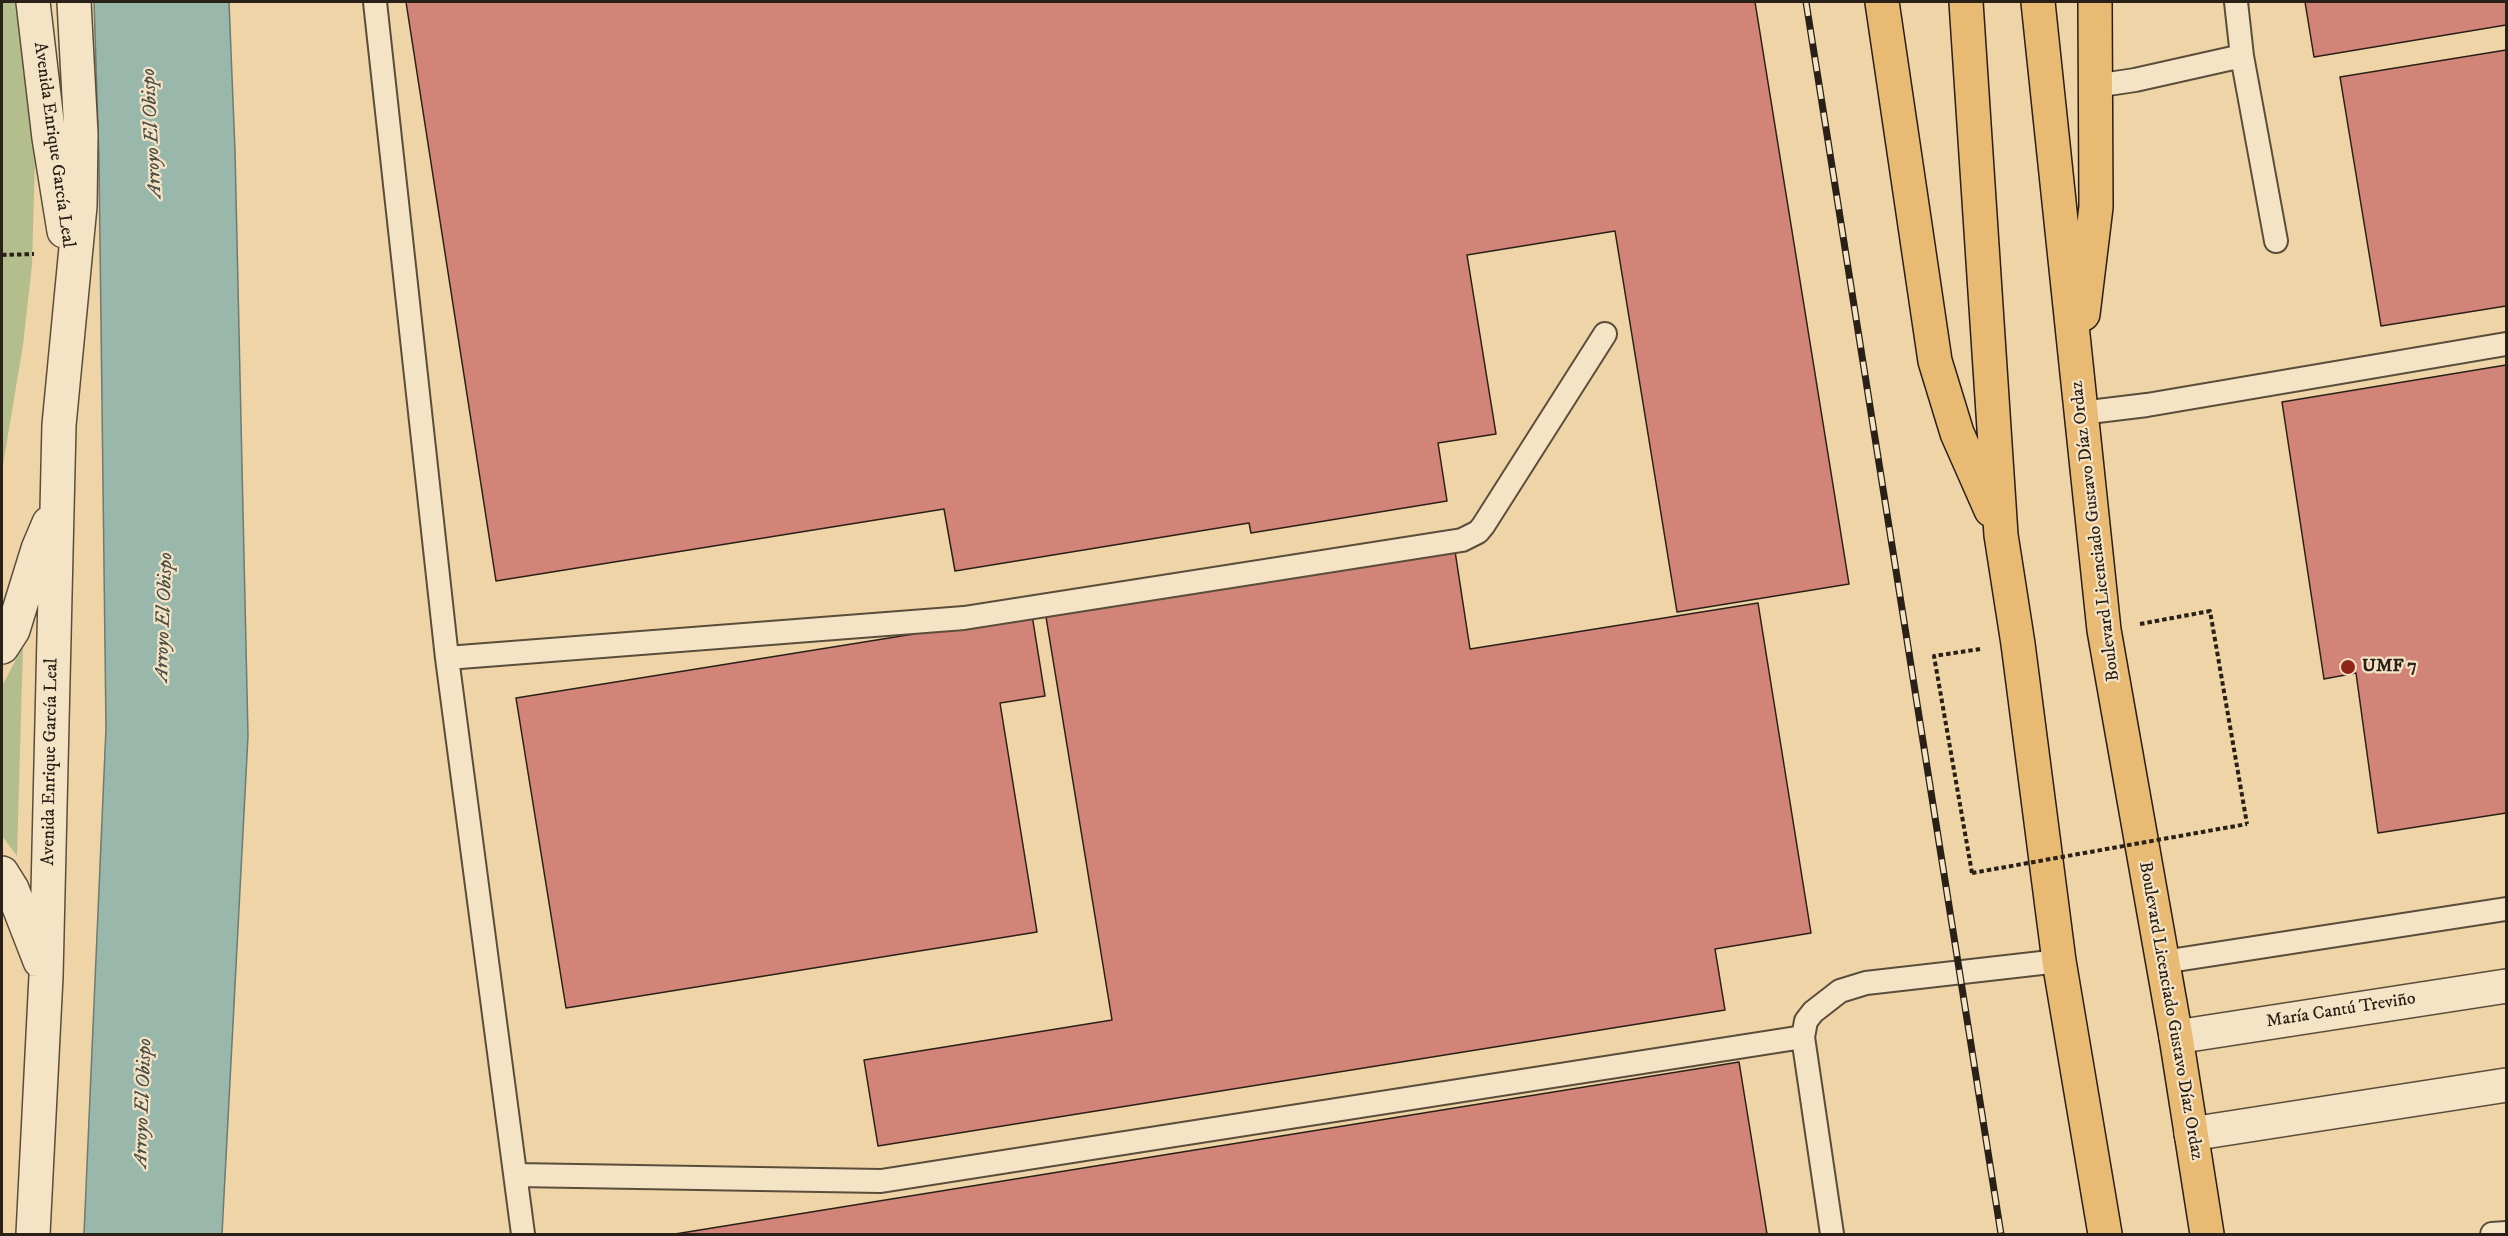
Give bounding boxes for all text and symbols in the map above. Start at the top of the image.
street label: Avenida Enrique García Leal [28,41,78,249]
water label: Arroyo El Obispo [138,68,168,198]
street label: Boulevard Licenciado Gustavo Díaz Ordaz [2067,379,2125,683]
water label: Arroyo El Obispo [151,552,179,682]
place label: UMF 7 [2362,656,2417,678]
street label: Avenida Enrique García Leal [38,658,64,866]
marker: UMF 7 [2339,658,2357,676]
street label: Boulevard Licenciado Gustavo Díaz Ordaz [2133,860,2207,1162]
street label: María Cantú Treviño [2265,989,2417,1033]
water label: Arroyo El Obispo [130,1038,158,1168]

